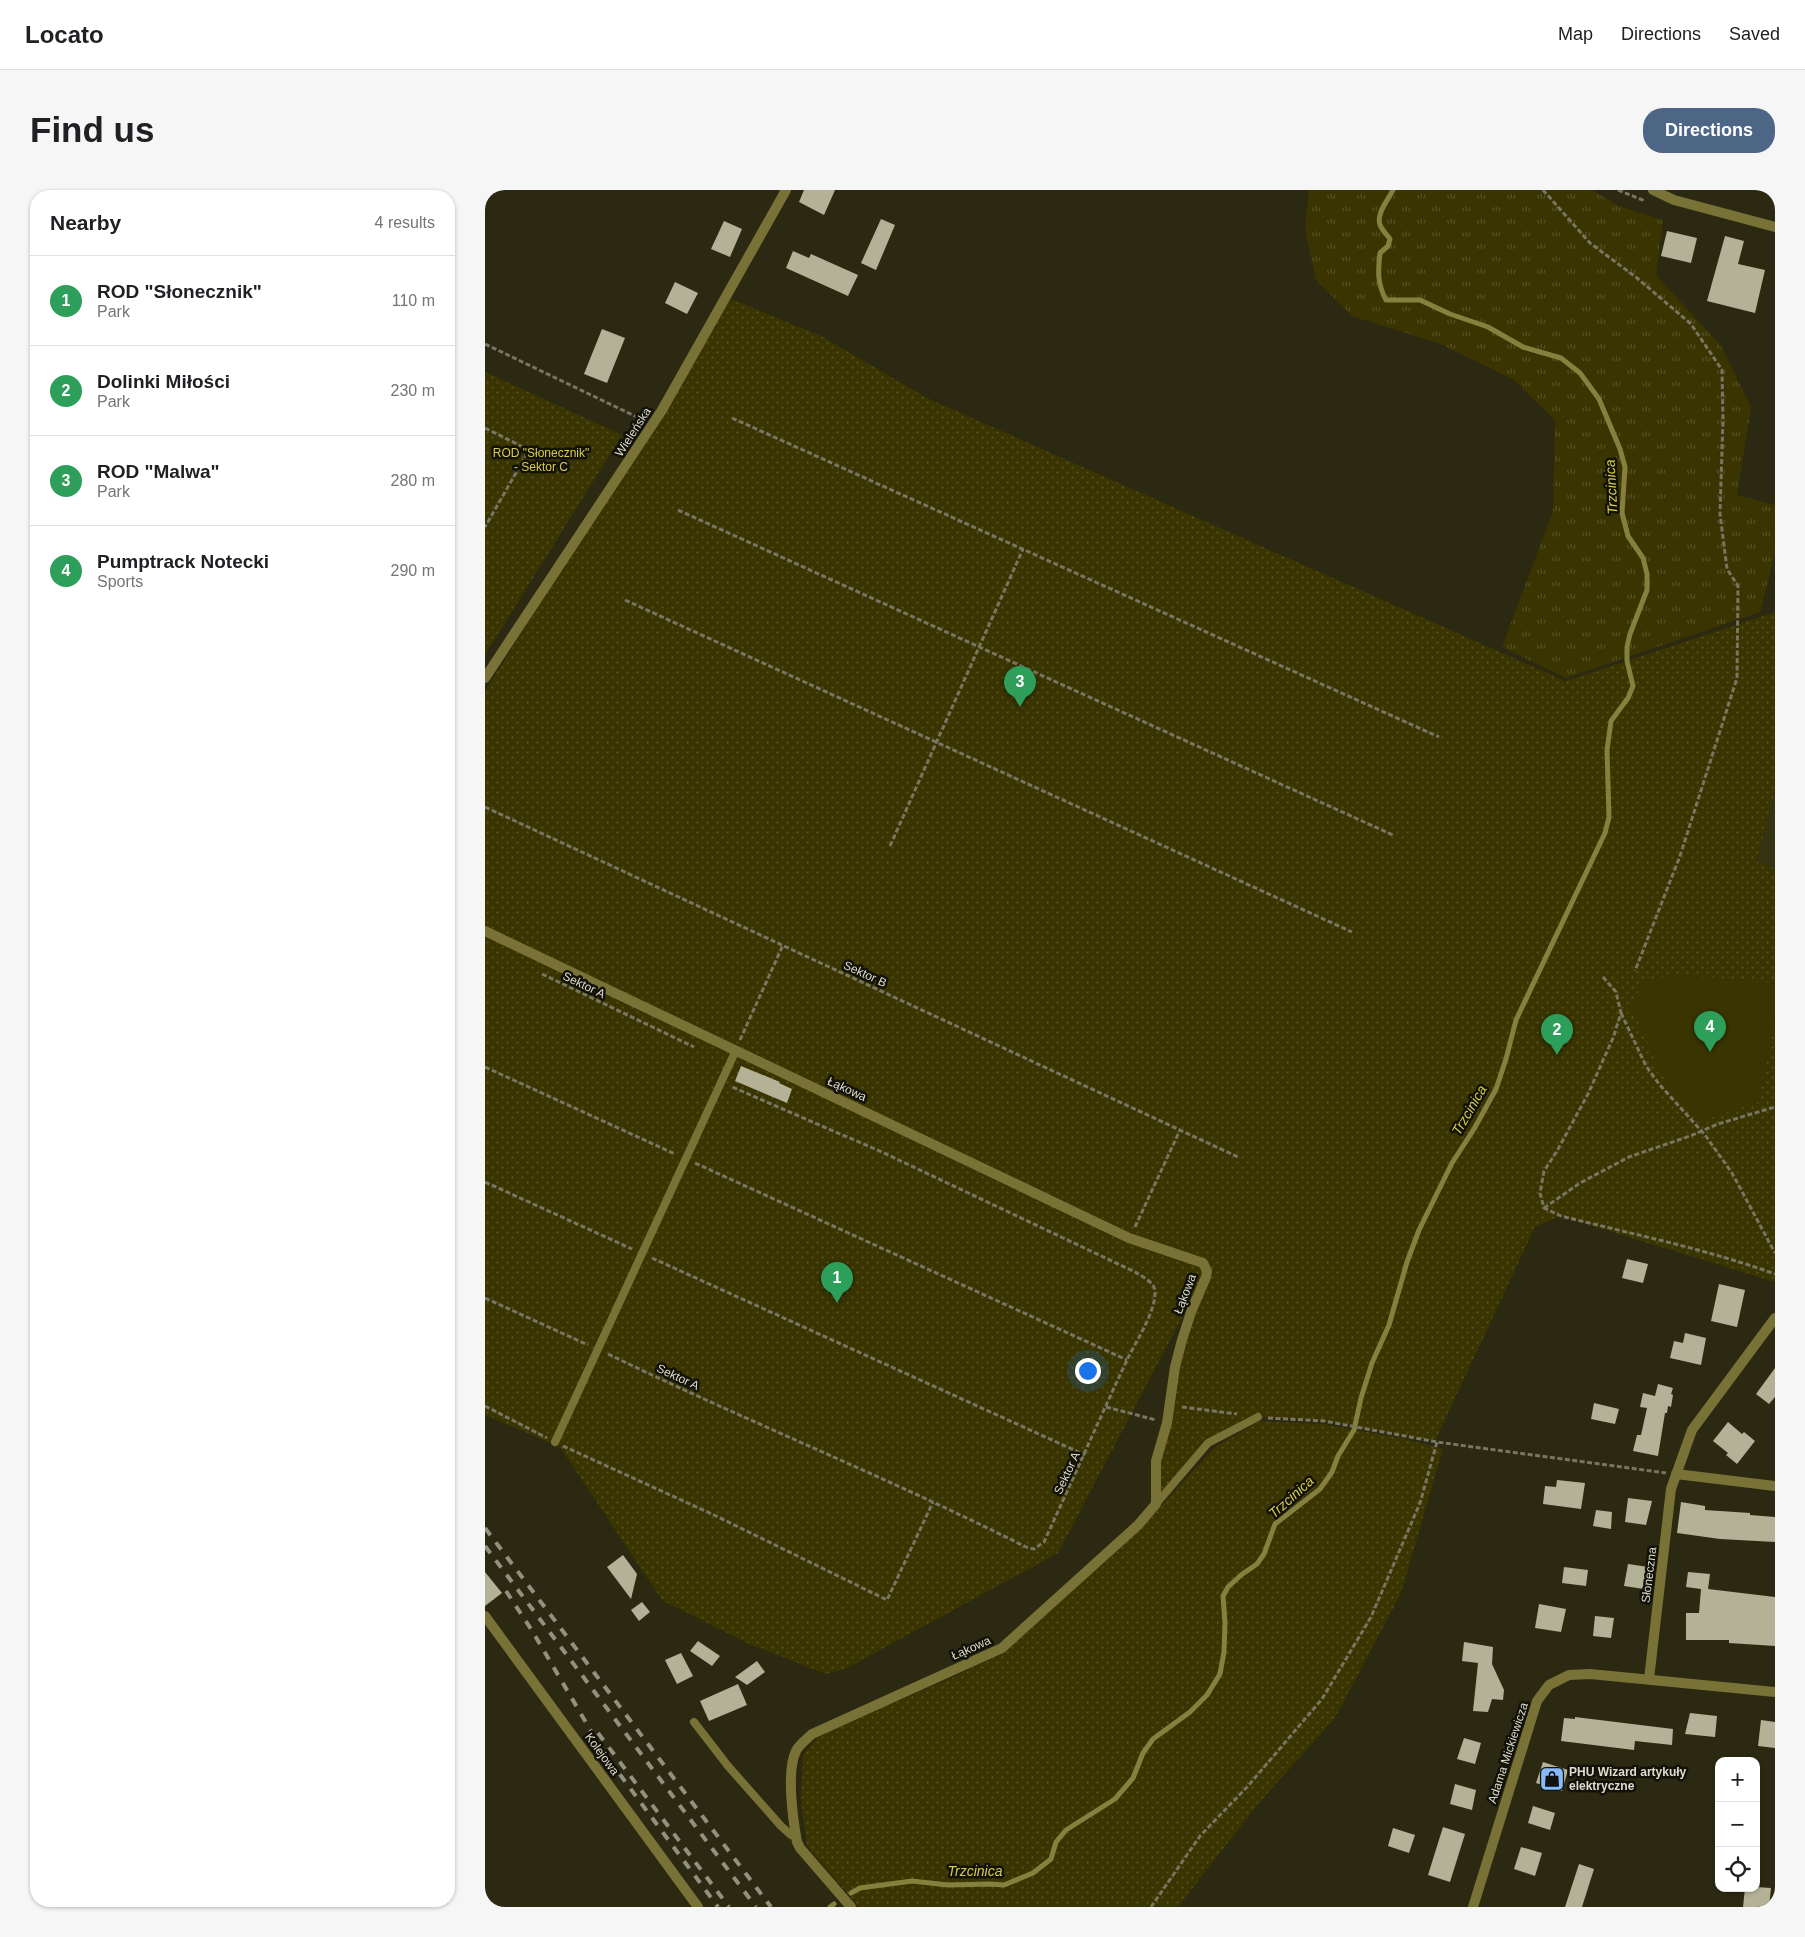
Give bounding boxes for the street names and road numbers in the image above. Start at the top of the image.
street label: Wieleńska [612,405,654,459]
street label: Sektor B [841,958,889,990]
street label: Sektor A [561,969,607,1001]
street label: Łąkowa [825,1074,869,1104]
street label: Łąkowa [1171,1272,1199,1316]
street label: Sektor A [654,1361,702,1393]
street label: Sektor A [1051,1449,1083,1497]
street label: Słoneczna [1639,1546,1659,1604]
street label: Łąkowa [949,1633,993,1663]
street label: Adama Mickiewicza [1485,1700,1531,1805]
street label: Kolejowa [582,1730,622,1778]

